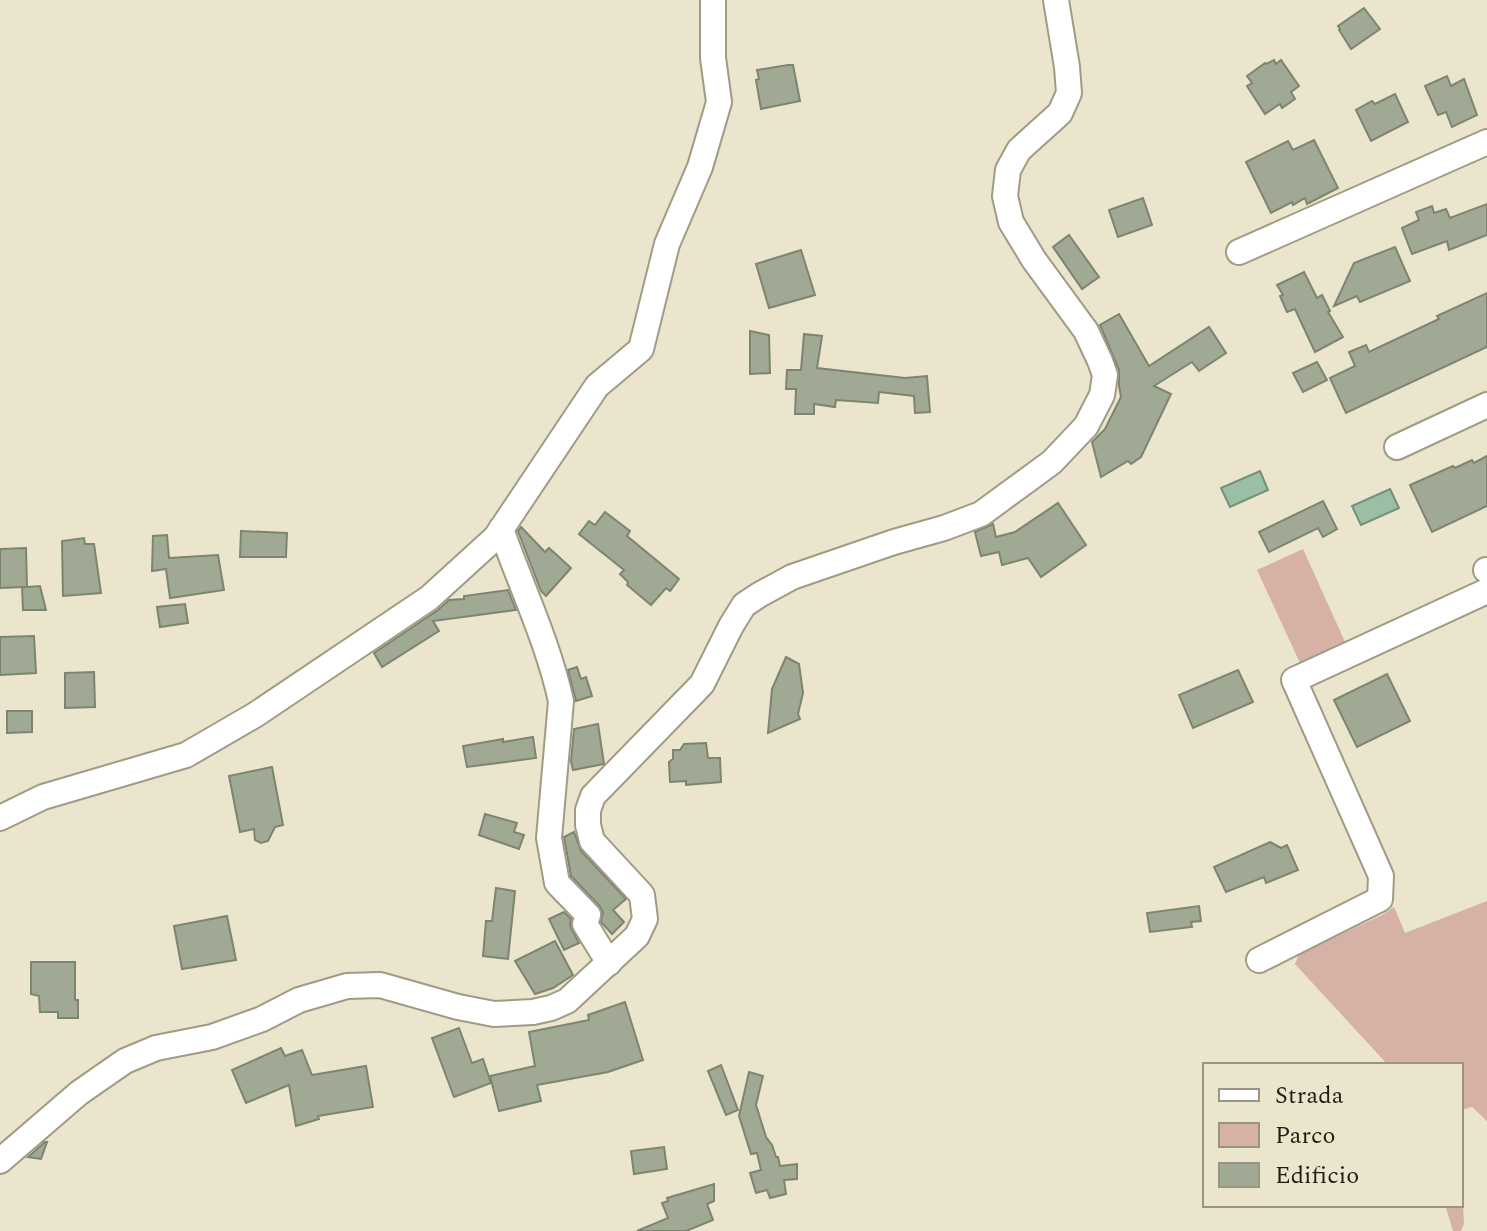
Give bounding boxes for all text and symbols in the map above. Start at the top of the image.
legend [1203,1063,1463,1207]
text: Strada [1275,1078,1344,1114]
text: Parco [1275,1118,1336,1154]
text: Edificio [1275,1158,1359,1194]

